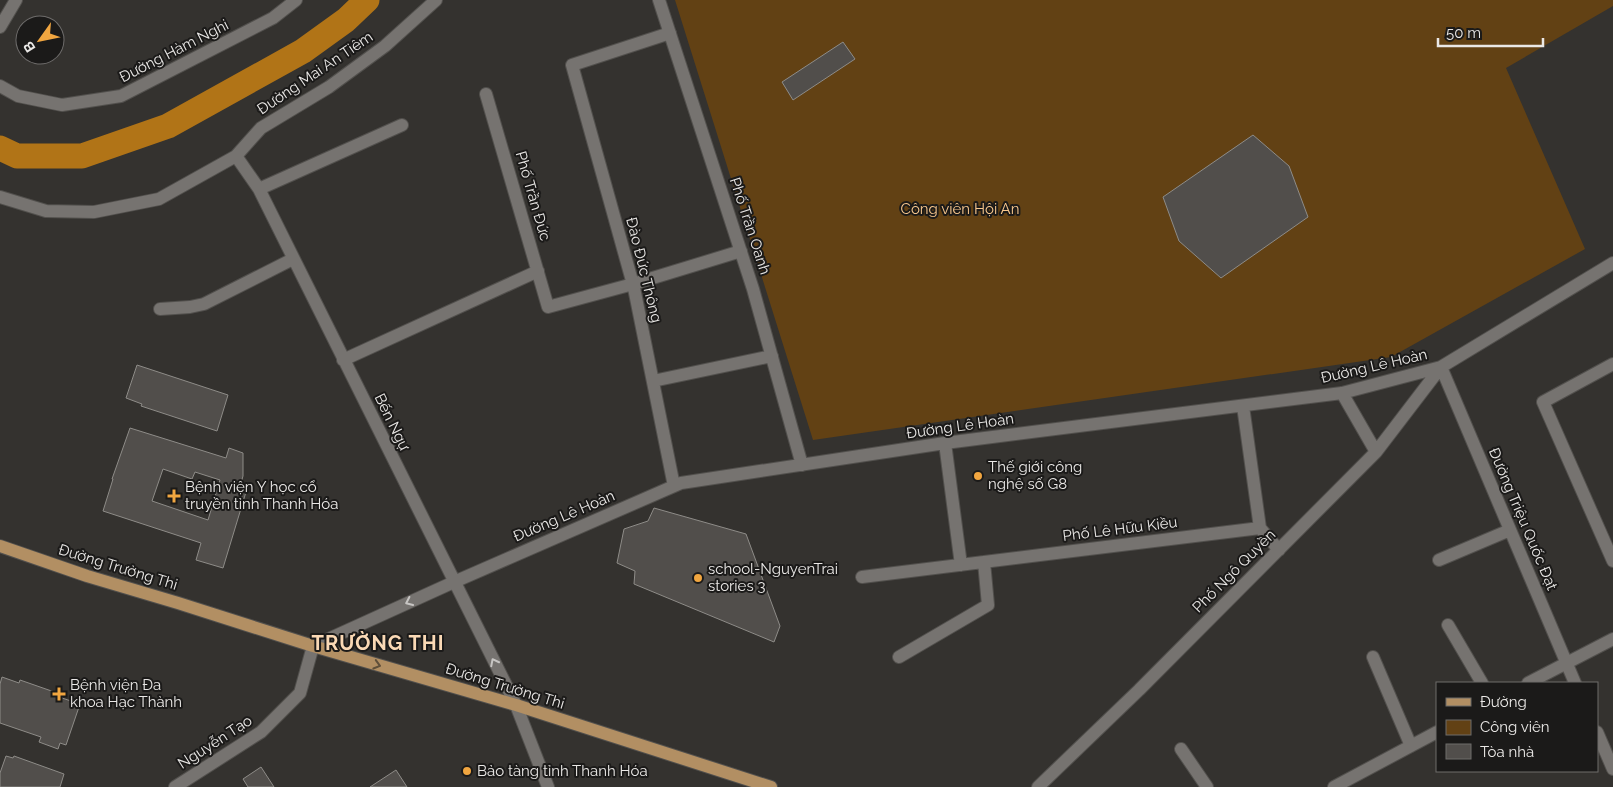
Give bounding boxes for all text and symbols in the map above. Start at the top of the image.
north arrow [15,15,65,65]
scale bar [1438,15,1543,47]
street label: Đường Hàm Nghi [116,16,232,86]
text: 50 m [1446,24,1481,42]
street label: Đường Mai An Tiêm [254,28,376,118]
text: B [20,38,38,55]
street label: Phố Trần Đức [512,149,554,243]
street label: Phố Trần Oanh [726,175,774,277]
park label: Công viên Hội An [901,200,1019,218]
street label: Đào Đức Thông [622,215,666,325]
street label: Đường Lê Hoàn [1319,345,1429,387]
street label: Bến Ngự [371,391,414,454]
street label: Đường Lê Hoàn [905,410,1015,442]
street label: Đường Triệu Quốc Đạt [1485,445,1561,593]
place label: Thế giới công nghệ số G8 [988,458,1082,493]
marker: Thế giới công nghệ số G8 [972,470,984,482]
place label: Bệnh viện Y học cổ truyền tỉnh Thanh Hóa [185,478,338,513]
street label: Đường Lê Hoàn [511,487,617,545]
marker: Bệnh viện Y học cổ truyền tỉnh Thanh Hóa [167,489,181,503]
street label: Phố Lê Hữu Kiều [1062,513,1178,545]
street label: Phố Ngô Quyền [1189,526,1279,616]
street label: Đường Trường Thi [56,540,180,594]
place label: school-NguyenTrai stories 3 [708,560,838,595]
marker: school-NguyenTrai stories 3 [692,572,704,584]
one-way arrow [405,596,414,607]
district label: TRƯỜNG THI [312,631,444,655]
one-way arrow [490,658,500,667]
one-way arrow [372,659,381,669]
street label: Đường Trường Thi [443,659,567,713]
place label: Bệnh viện Đa khoa Hạc Thành [70,676,182,711]
legend [1436,682,1598,772]
marker: Bệnh viện Đa khoa Hạc Thành [52,687,66,701]
text: Đường [1480,693,1527,711]
street label: Nguyễn Tạo [174,711,256,773]
text: Công viên [1480,718,1549,736]
text: Tòa nhà [1480,743,1534,761]
place label: Bảo tàng tỉnh Thanh Hóa [477,762,648,780]
marker: Bảo tàng tỉnh Thanh Hóa [461,765,473,777]

